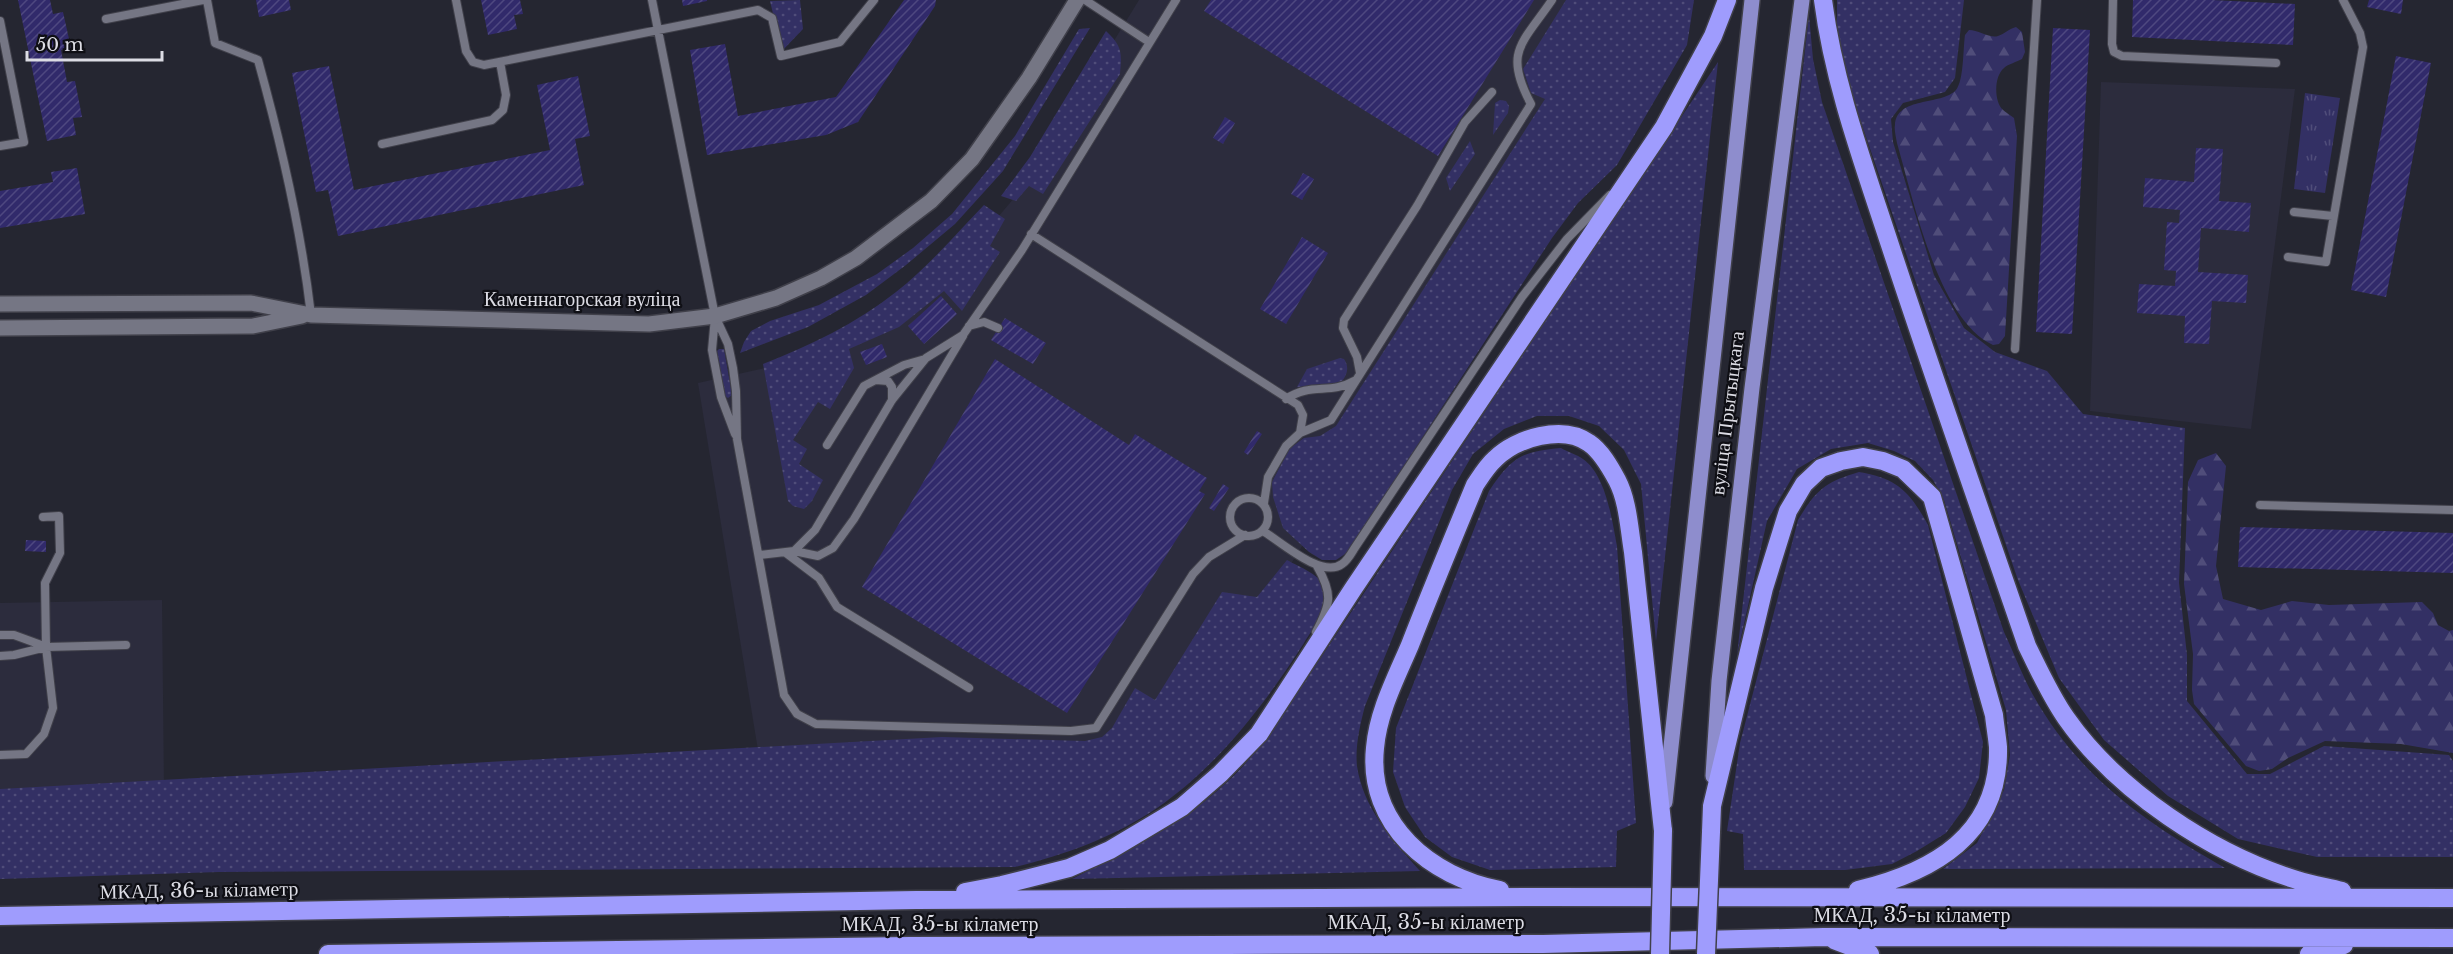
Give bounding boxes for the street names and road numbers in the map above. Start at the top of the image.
street label: Каменнагорская вуліца [484,287,680,311]
street label: вуліца Прытыцкага [1705,330,1749,496]
street label: МКАД, 36-ы кіламетр [99,876,299,904]
street label: МКАД, 35-ы кіламетр [1813,903,2011,927]
street label: МКАД, 35-ы кіламетр [1327,910,1525,934]
street label: МКАД, 35-ы кіламетр [841,912,1039,936]

